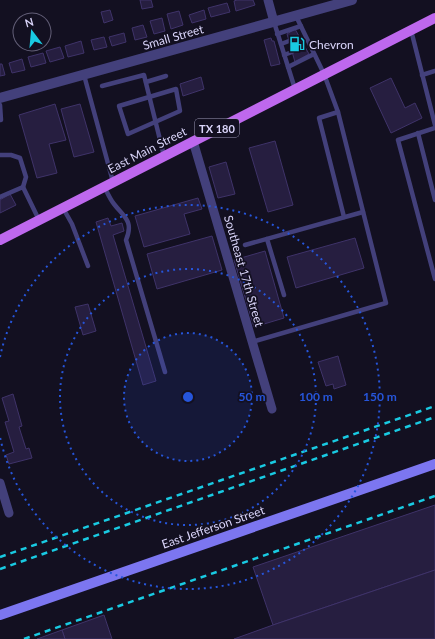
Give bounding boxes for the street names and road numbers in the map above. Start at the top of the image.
street label: Small Street [141,21,206,53]
road number: TX 180 [195,119,239,137]
street label: East Main Street [105,123,190,176]
street label: Southeast 17th Street [221,213,267,329]
street label: East Jefferson Street [160,502,267,552]

